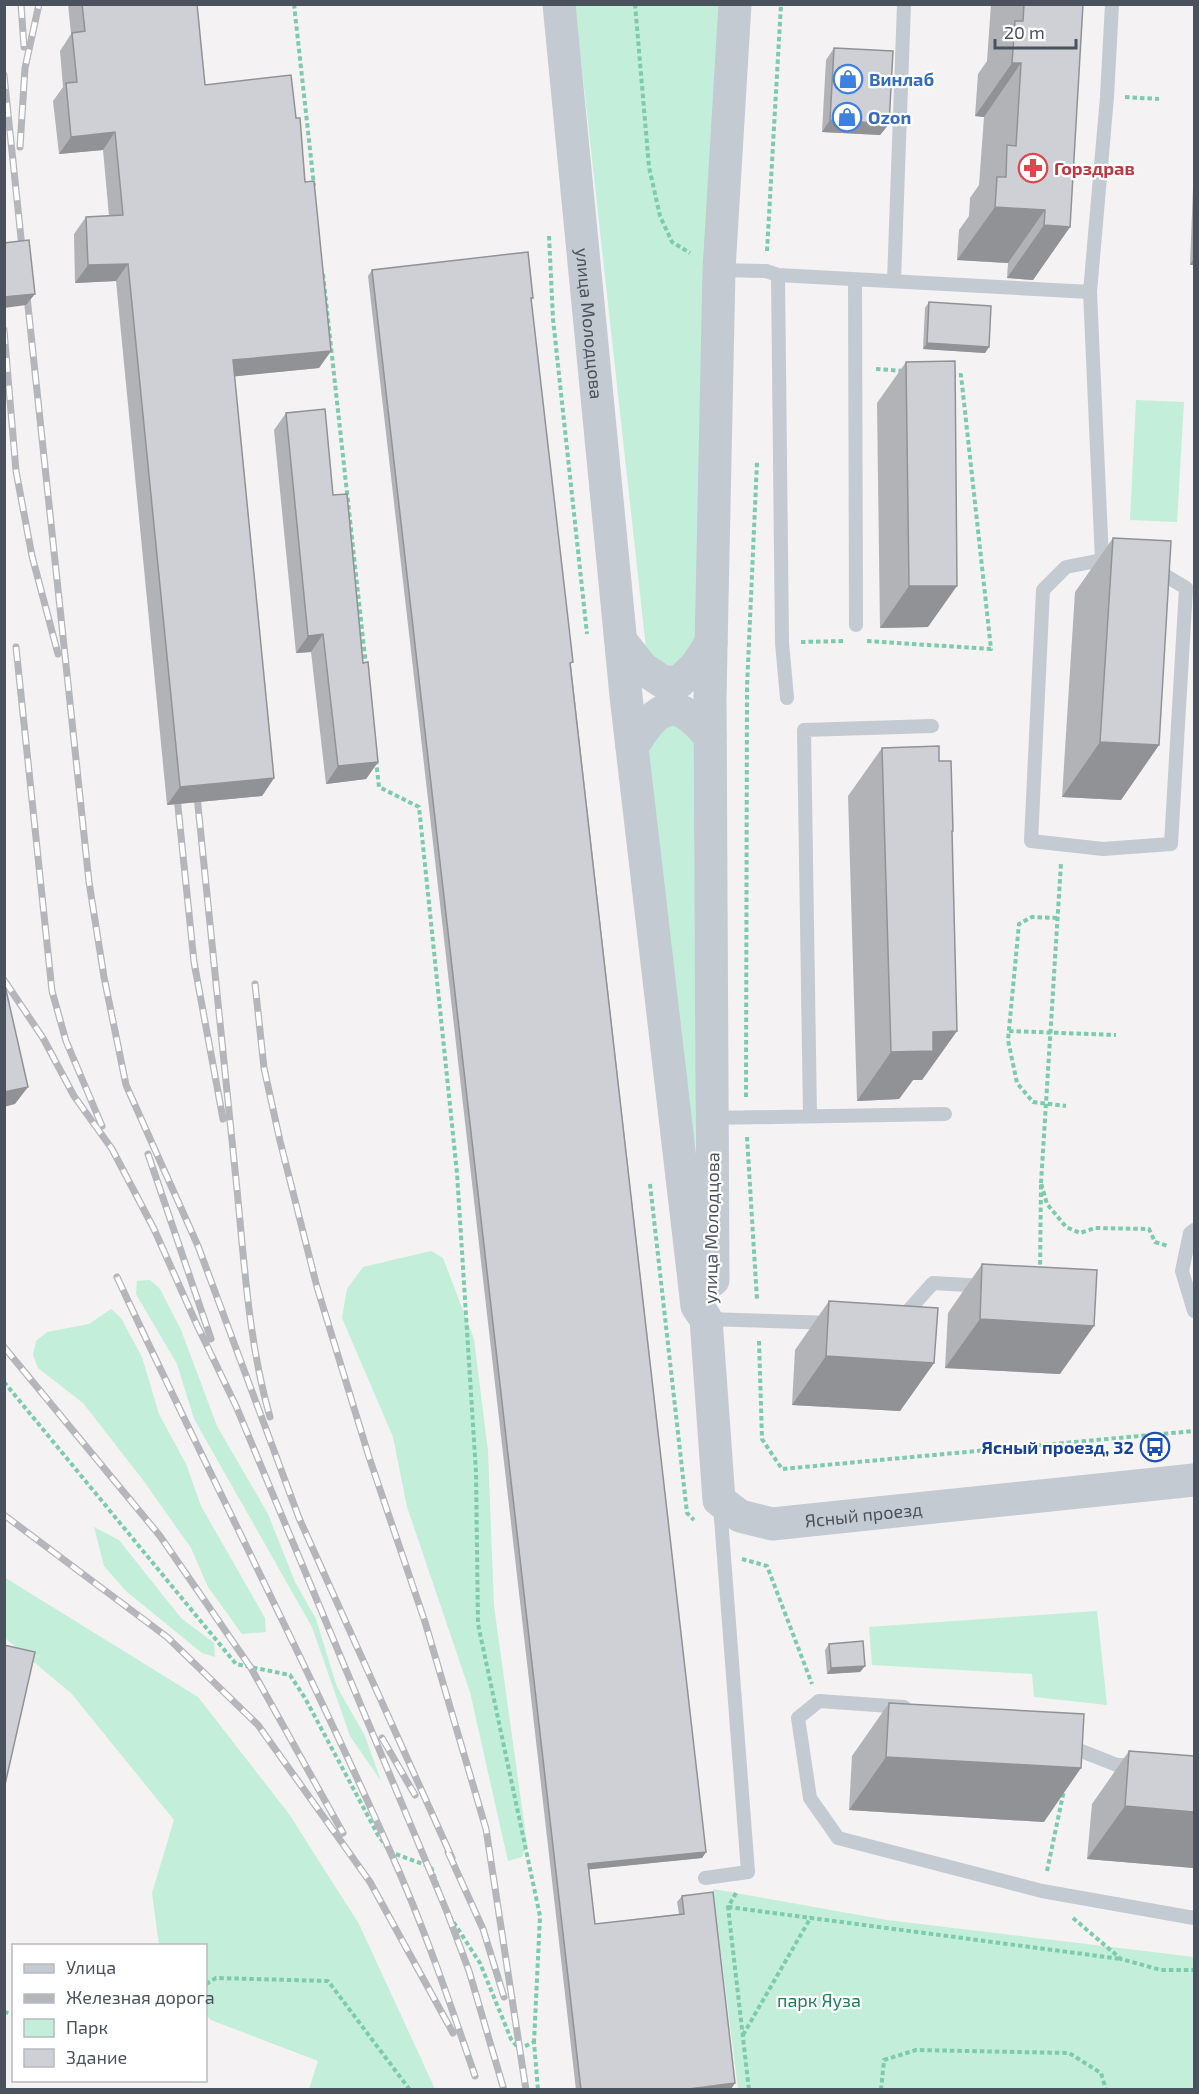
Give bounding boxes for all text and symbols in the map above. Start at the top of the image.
scale bar [995,12,1076,50]
text: 20 m [1004,21,1045,43]
shop icon: Винлаб [832,63,864,95]
place label: Винлаб [869,68,934,90]
shop icon: Ozon [831,101,863,133]
place label: Ozon [868,106,911,128]
pharmacy icon: Горздрав [1017,152,1049,184]
place label: Горздрав [1054,157,1135,179]
street label: улица Молодцова [572,247,608,400]
street label: улица Молодцова [699,1152,723,1304]
bus stop icon: Ясный проезд, 32 [1139,1431,1171,1463]
place label: Ясный проезд, 32 [982,1436,1134,1458]
street label: Ясный проезд [804,1497,923,1532]
legend [12,1944,207,2082]
text: Улица [66,1956,116,1978]
text: Железная дорога [66,1986,215,2008]
park label: парк Яуза [777,1989,861,2011]
text: Парк [66,2016,108,2038]
text: Здание [66,2046,127,2068]

